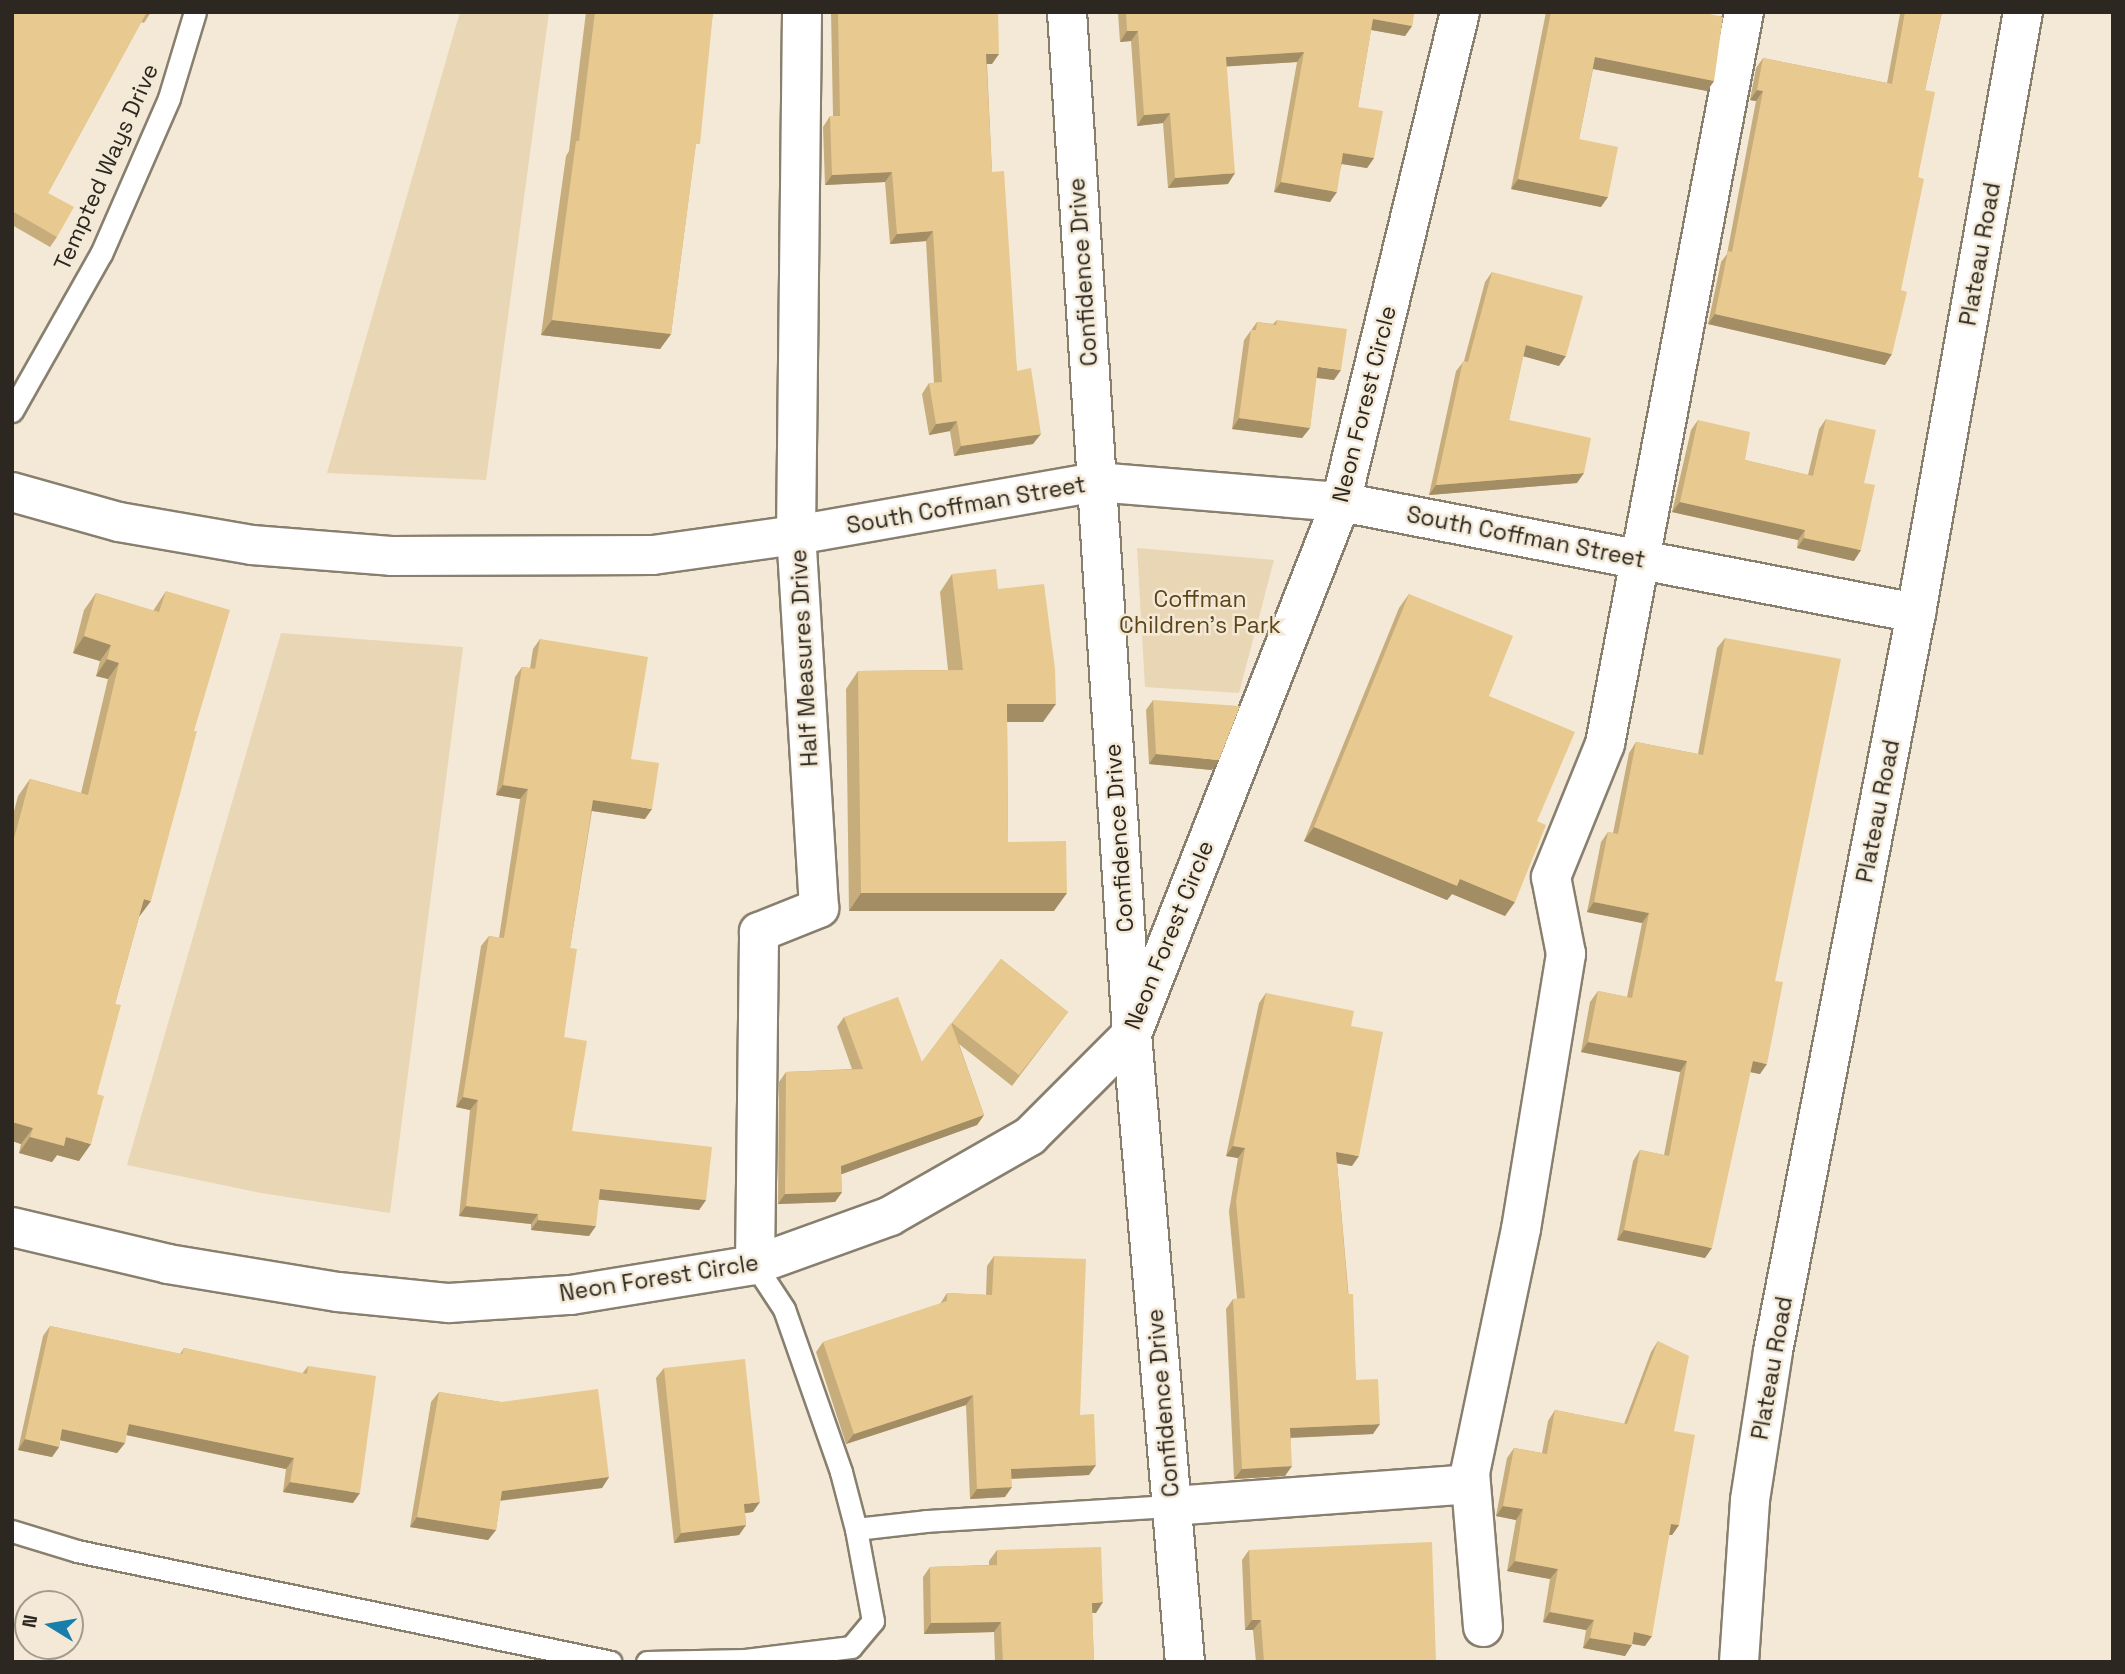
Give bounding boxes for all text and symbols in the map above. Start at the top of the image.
street label: Tempted Ways Drive [48,59,164,275]
street label: Confidence Drive [1063,177,1103,367]
street label: Plateau Road [1954,180,2006,328]
street label: Neon Forest Circle [1326,303,1402,505]
street label: South Coffman Street [844,470,1088,540]
street label: South Coffman Street [1404,500,1648,574]
street label: Half Measures Drive [785,548,823,768]
park label: Coffman Children's Park [1119,585,1281,639]
street label: Plateau Road [1851,737,1905,885]
street label: Confidence Drive [1099,743,1139,933]
street label: Neon Forest Circle [1118,836,1220,1034]
street label: Neon Forest Circle [557,1249,761,1307]
street label: Plateau Road [1746,1294,1798,1442]
street label: Confidence Drive [1141,1308,1185,1498]
north arrow [14,1590,84,1660]
text: N [16,1613,43,1630]

